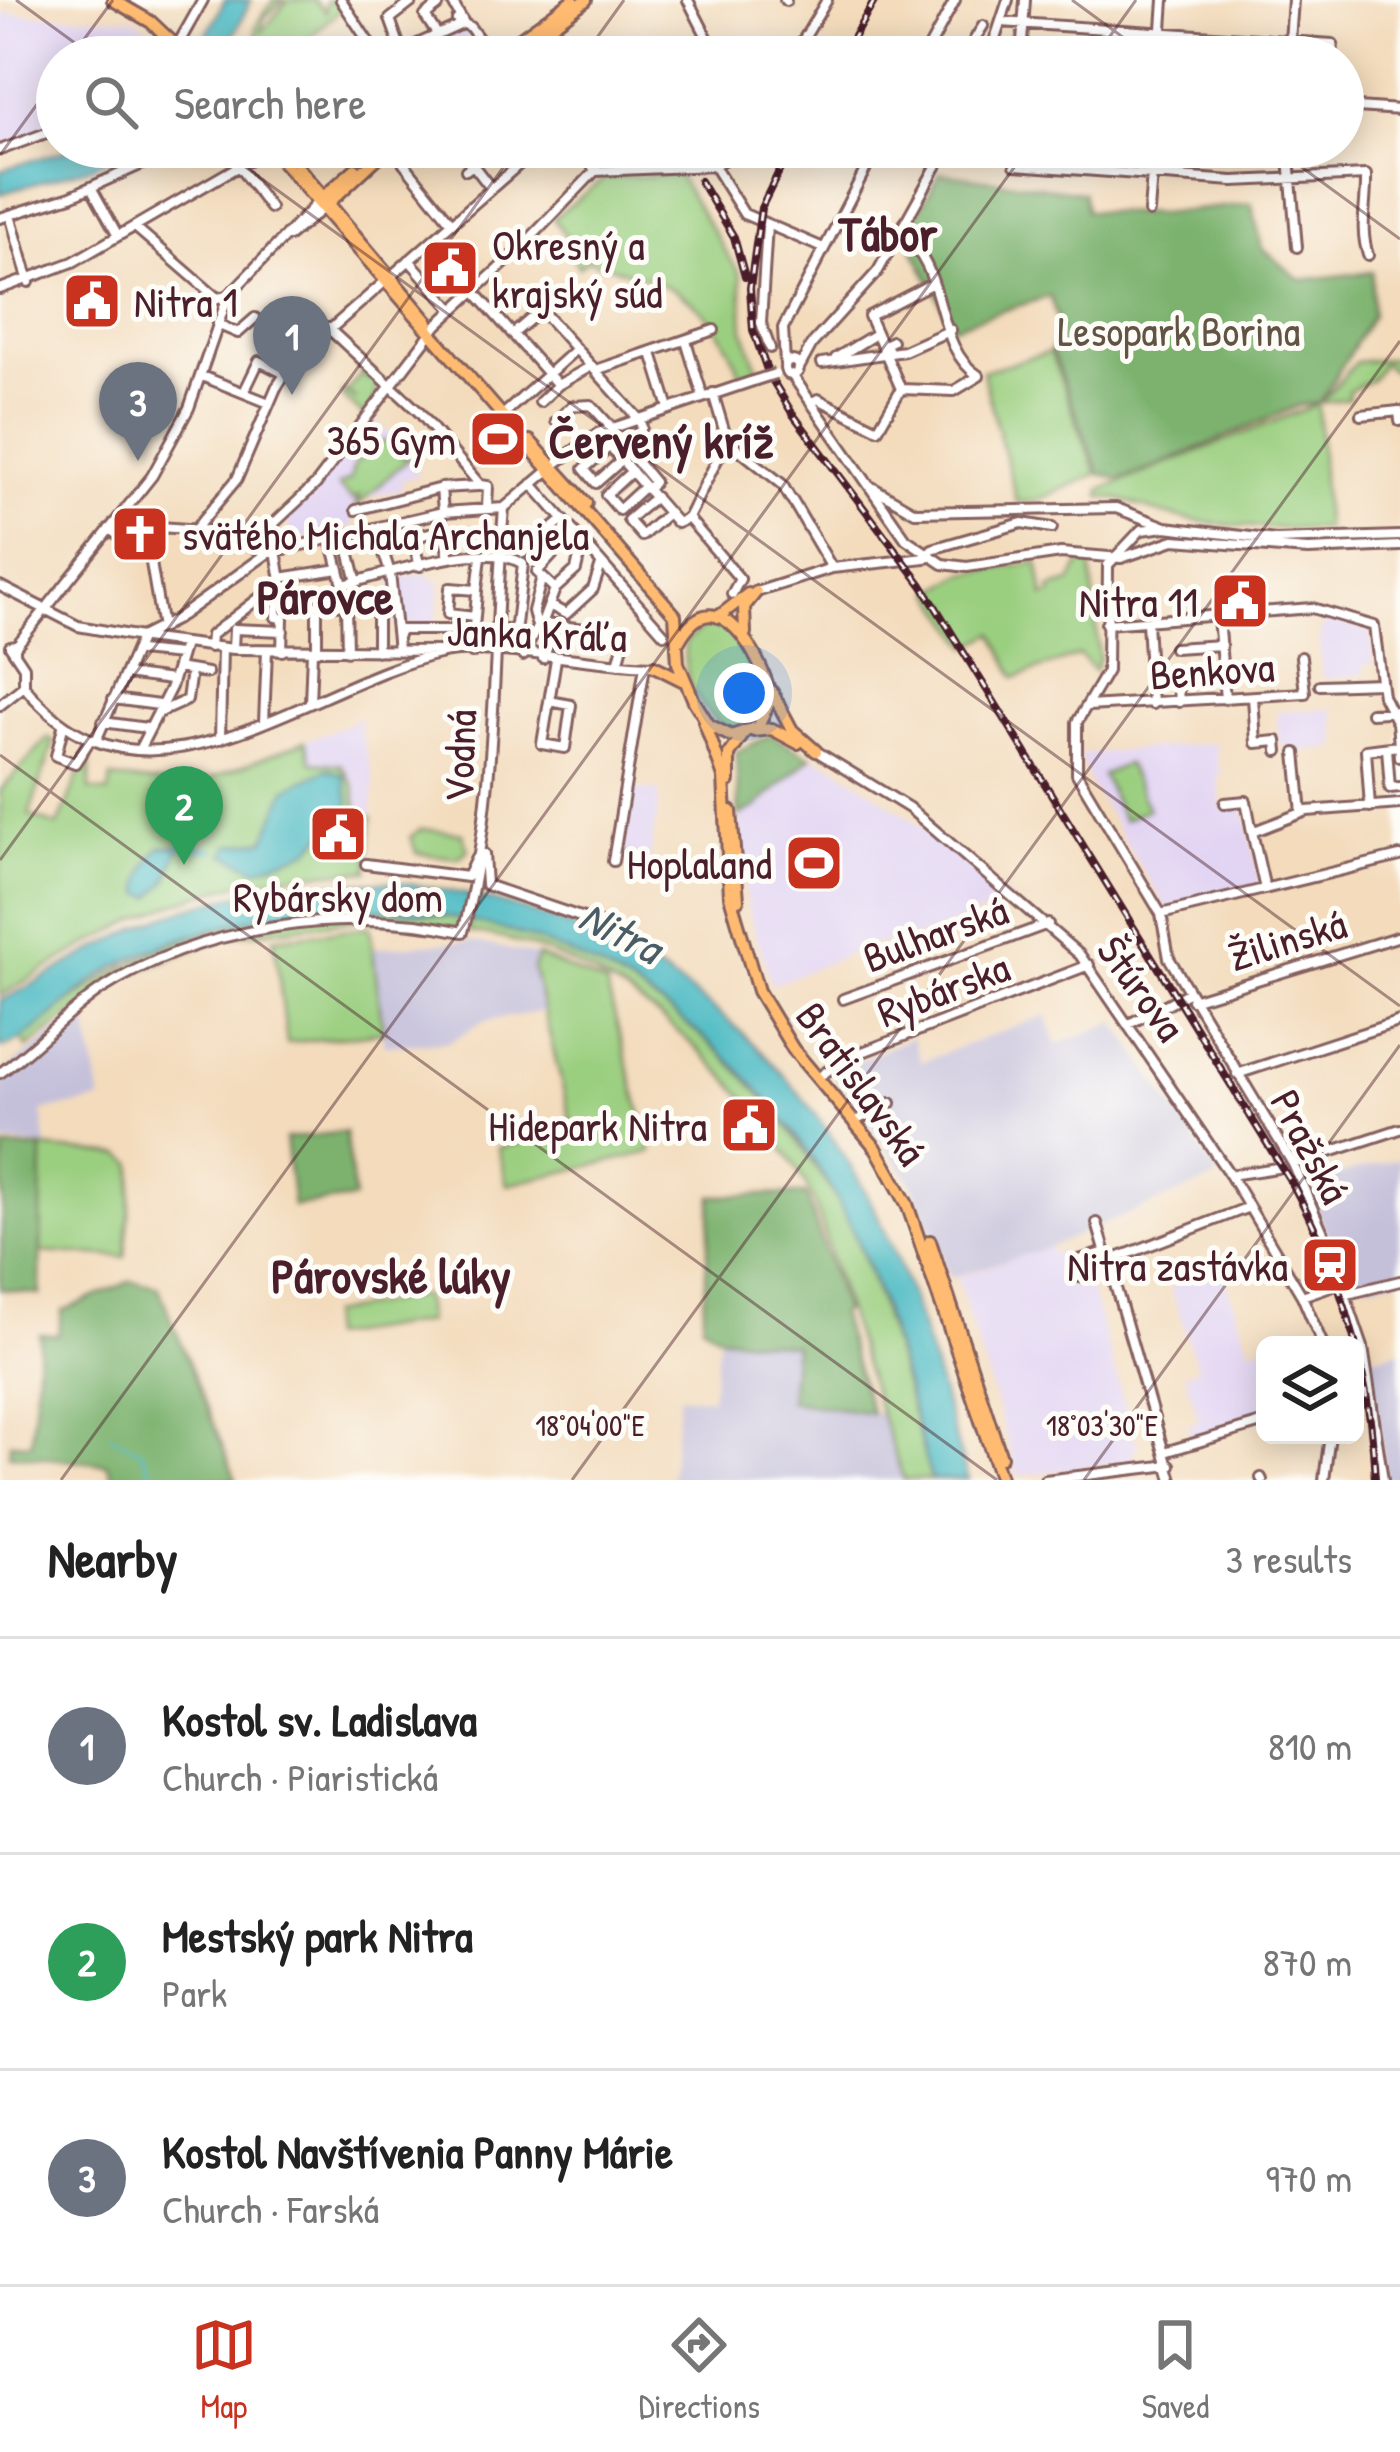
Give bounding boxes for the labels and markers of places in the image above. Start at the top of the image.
place label: Okresný a krajský súd [492,216,662,321]
public building icon: Okresný a krajský súd [419,237,481,299]
public building icon: Nitra 1 [61,270,123,332]
place label: Nitra 1 [134,273,238,330]
pin: 1 [253,296,331,395]
pin: 3 [99,362,177,461]
sports icon: 365 Gym [467,408,529,470]
place label: 365 Gym [327,411,456,468]
church icon: svätého Michala Archanjela [109,503,171,565]
place label: svätého Michala Archanjela [182,506,589,563]
public building icon: Nitra 11 [1209,570,1271,632]
place label: Nitra 11 [1079,573,1198,630]
pin: 2 [145,766,223,865]
public building icon: Rybársky dom [307,803,369,865]
sports icon: Hoplaland [783,832,845,894]
place label: Hoplaland [627,835,772,892]
place label: Rybársky dom [233,868,443,925]
public building icon: Hidepark Nitra [718,1094,780,1156]
place label: Hidepark Nitra [488,1097,707,1154]
station icon: Nitra zastávka [1299,1234,1361,1296]
place label: Nitra zastávka [1067,1237,1288,1294]

